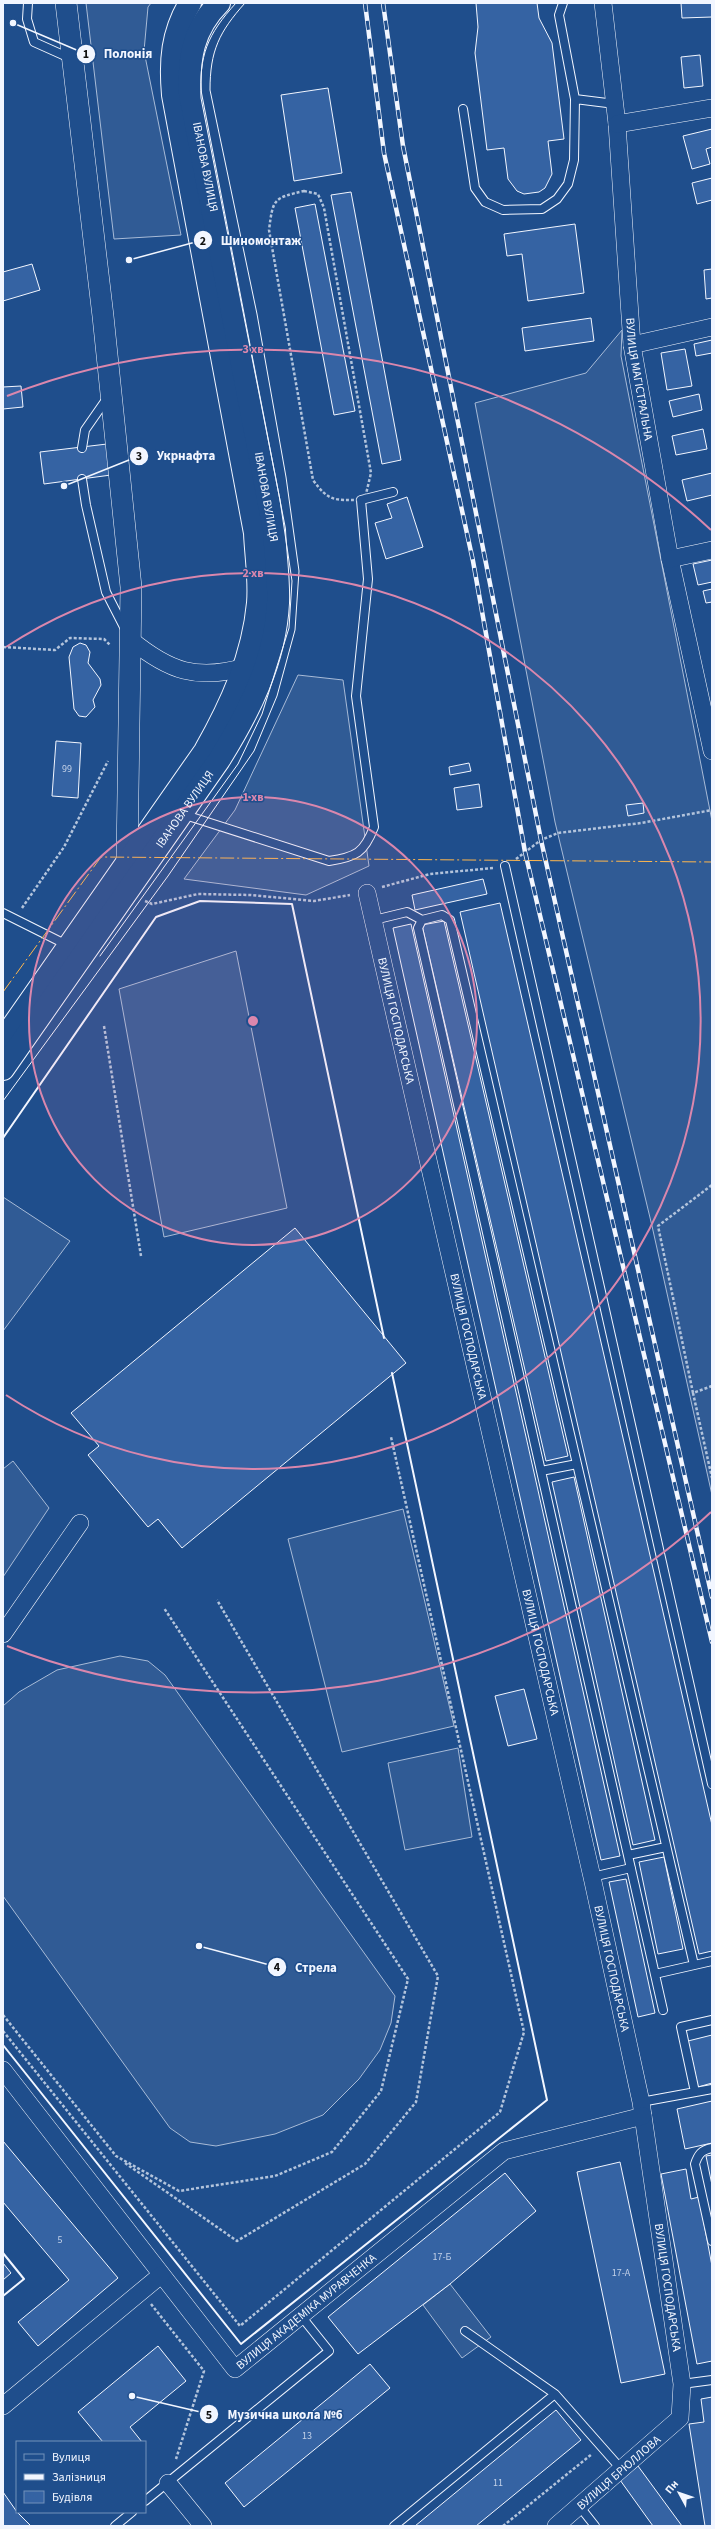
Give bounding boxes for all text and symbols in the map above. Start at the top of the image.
callout: Полонія [76,41,161,66]
text: Полонія [104,45,152,63]
text: 1 [83,46,89,63]
street label: ІВАНОВА ВУЛИЦЯ [188,121,222,213]
callout: Шиномонтаж [193,228,309,253]
text: Шиномонтаж [221,232,301,250]
text: 2 [200,233,206,250]
street label: ВУЛИЦЯ МАГІСТРАЛЬНА [622,317,657,442]
text: 3 хв [242,341,264,358]
callout: Укрнафта [129,443,224,468]
text: Укрнафта [157,447,215,465]
text: 3 [136,448,142,465]
street label: ІВАНОВА ВУЛИЦЯ [250,451,282,543]
text: 2 хв [242,565,264,582]
house number: 99 [62,762,72,776]
street label: ІВАНОВА ВУЛИЦЯ [152,767,218,851]
text: 1 хв [242,789,264,806]
street label: ВУЛИЦЯ ГОСПОДАРСЬКА [374,956,419,1086]
centre of rings [246,1014,260,1028]
street label: ВУЛИЦЯ ГОСПОДАРСЬКА [446,1272,491,1402]
street label: ВУЛИЦЯ ГОСПОДАРСЬКА [518,1588,563,1718]
street label: ВУЛИЦЯ ГОСПОДАРСЬКА [590,1904,634,2034]
callout: Стрела [267,1954,345,1979]
text: 4 [274,1959,281,1976]
text: Стрела [295,1959,337,1977]
street label: ВУЛИЦЯ ГОСПОДАРСЬКА [650,2222,686,2353]
house number: 5 [58,2233,63,2247]
street label: ВУЛИЦЯ АКАДЕМІКА МУРАВЧЕНКА [232,2249,380,2373]
house number: 17-Б [433,2250,452,2264]
house number: 17-А [612,2266,631,2280]
callout: Музична школа №6 [199,2402,350,2427]
text: Музична школа №6 [227,2406,343,2424]
text: 5 [206,2407,212,2424]
house number: 13 [302,2429,312,2443]
street label: ВУЛИЦЯ БРЮЛЛОВА [573,2431,665,2514]
legend [16,2441,146,2513]
text: Вулиця [52,2449,90,2466]
text: Залізниця [52,2469,106,2486]
north arrow [659,2473,699,2513]
house number: 11 [493,2476,503,2490]
text: Пн [662,2477,682,2497]
text: Будівля [52,2489,92,2506]

